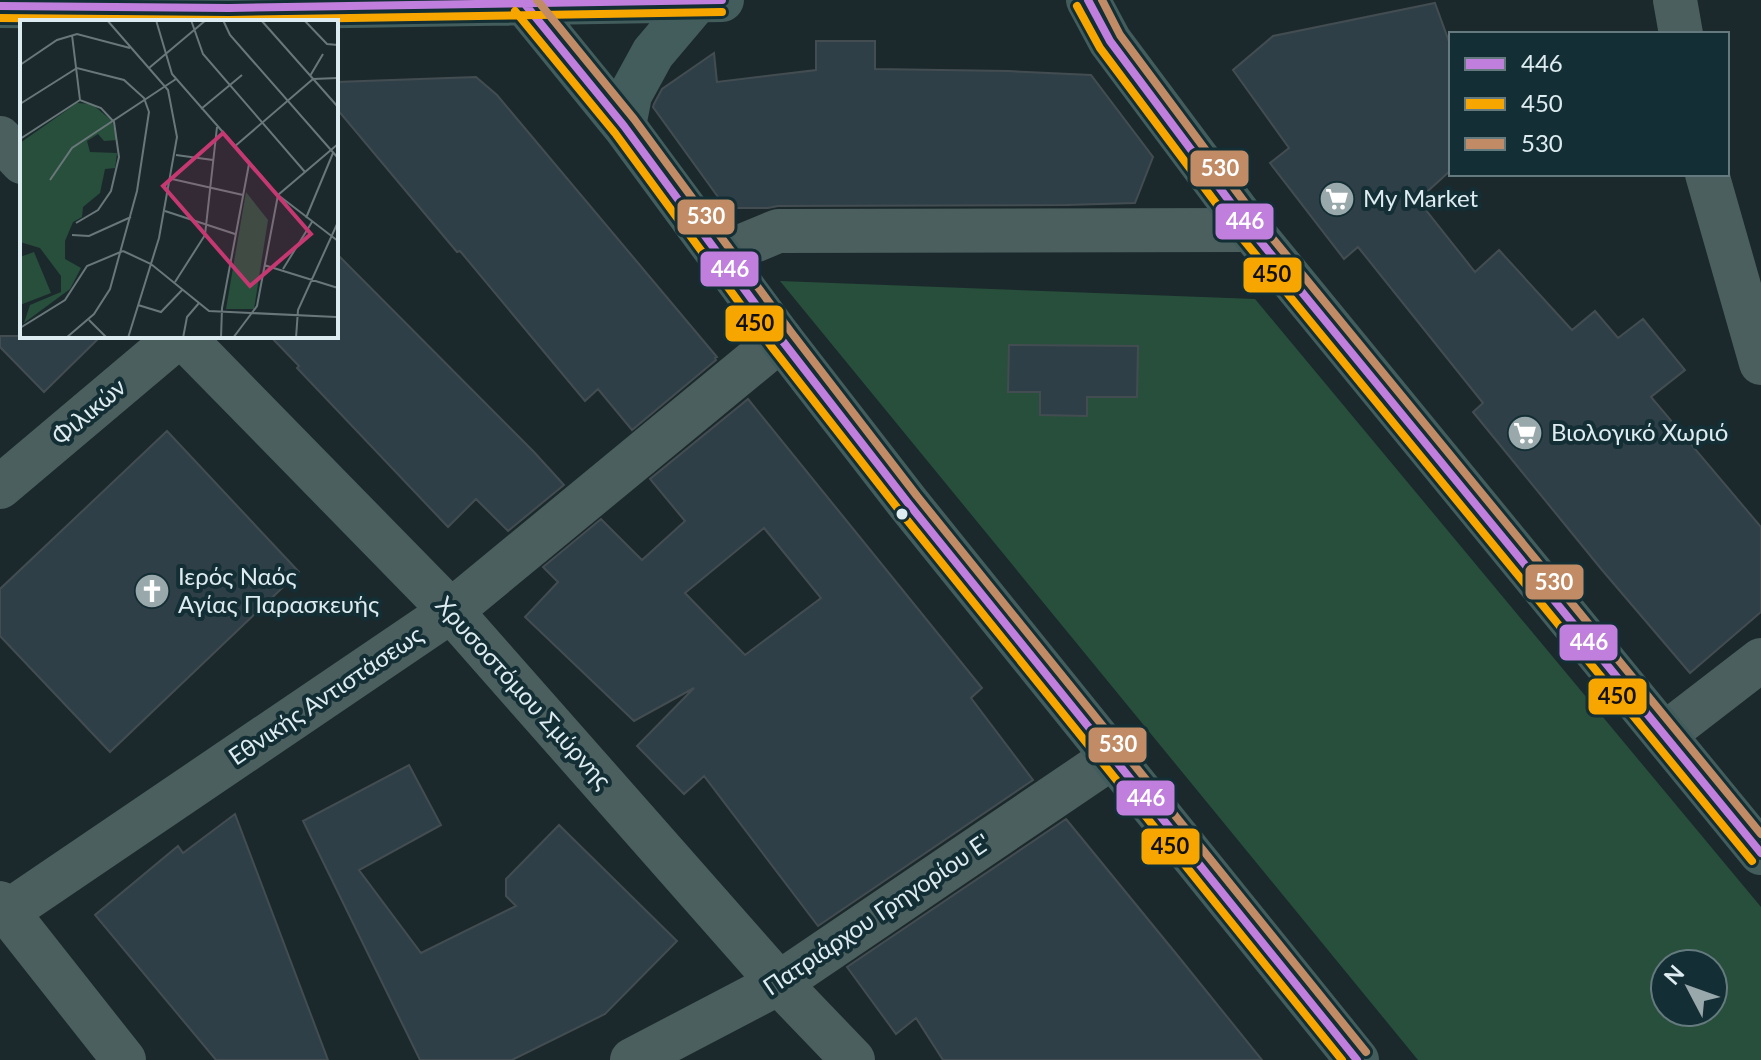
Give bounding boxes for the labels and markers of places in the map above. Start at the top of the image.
supermarket icon: My Market [1318,180,1356,218]
place label: My Market [1363,183,1479,212]
supermarket icon: Βιολογικό Χωριό [1506,414,1544,452]
place label: Βιολογικό Χωριό [1551,417,1728,446]
unlabelled marker [894,506,910,522]
place label: Ιερός Ναός Αγίας Παρασκευής [178,561,379,618]
church icon: Ιερός Ναός Αγίας Παρασκευής [133,572,171,610]

